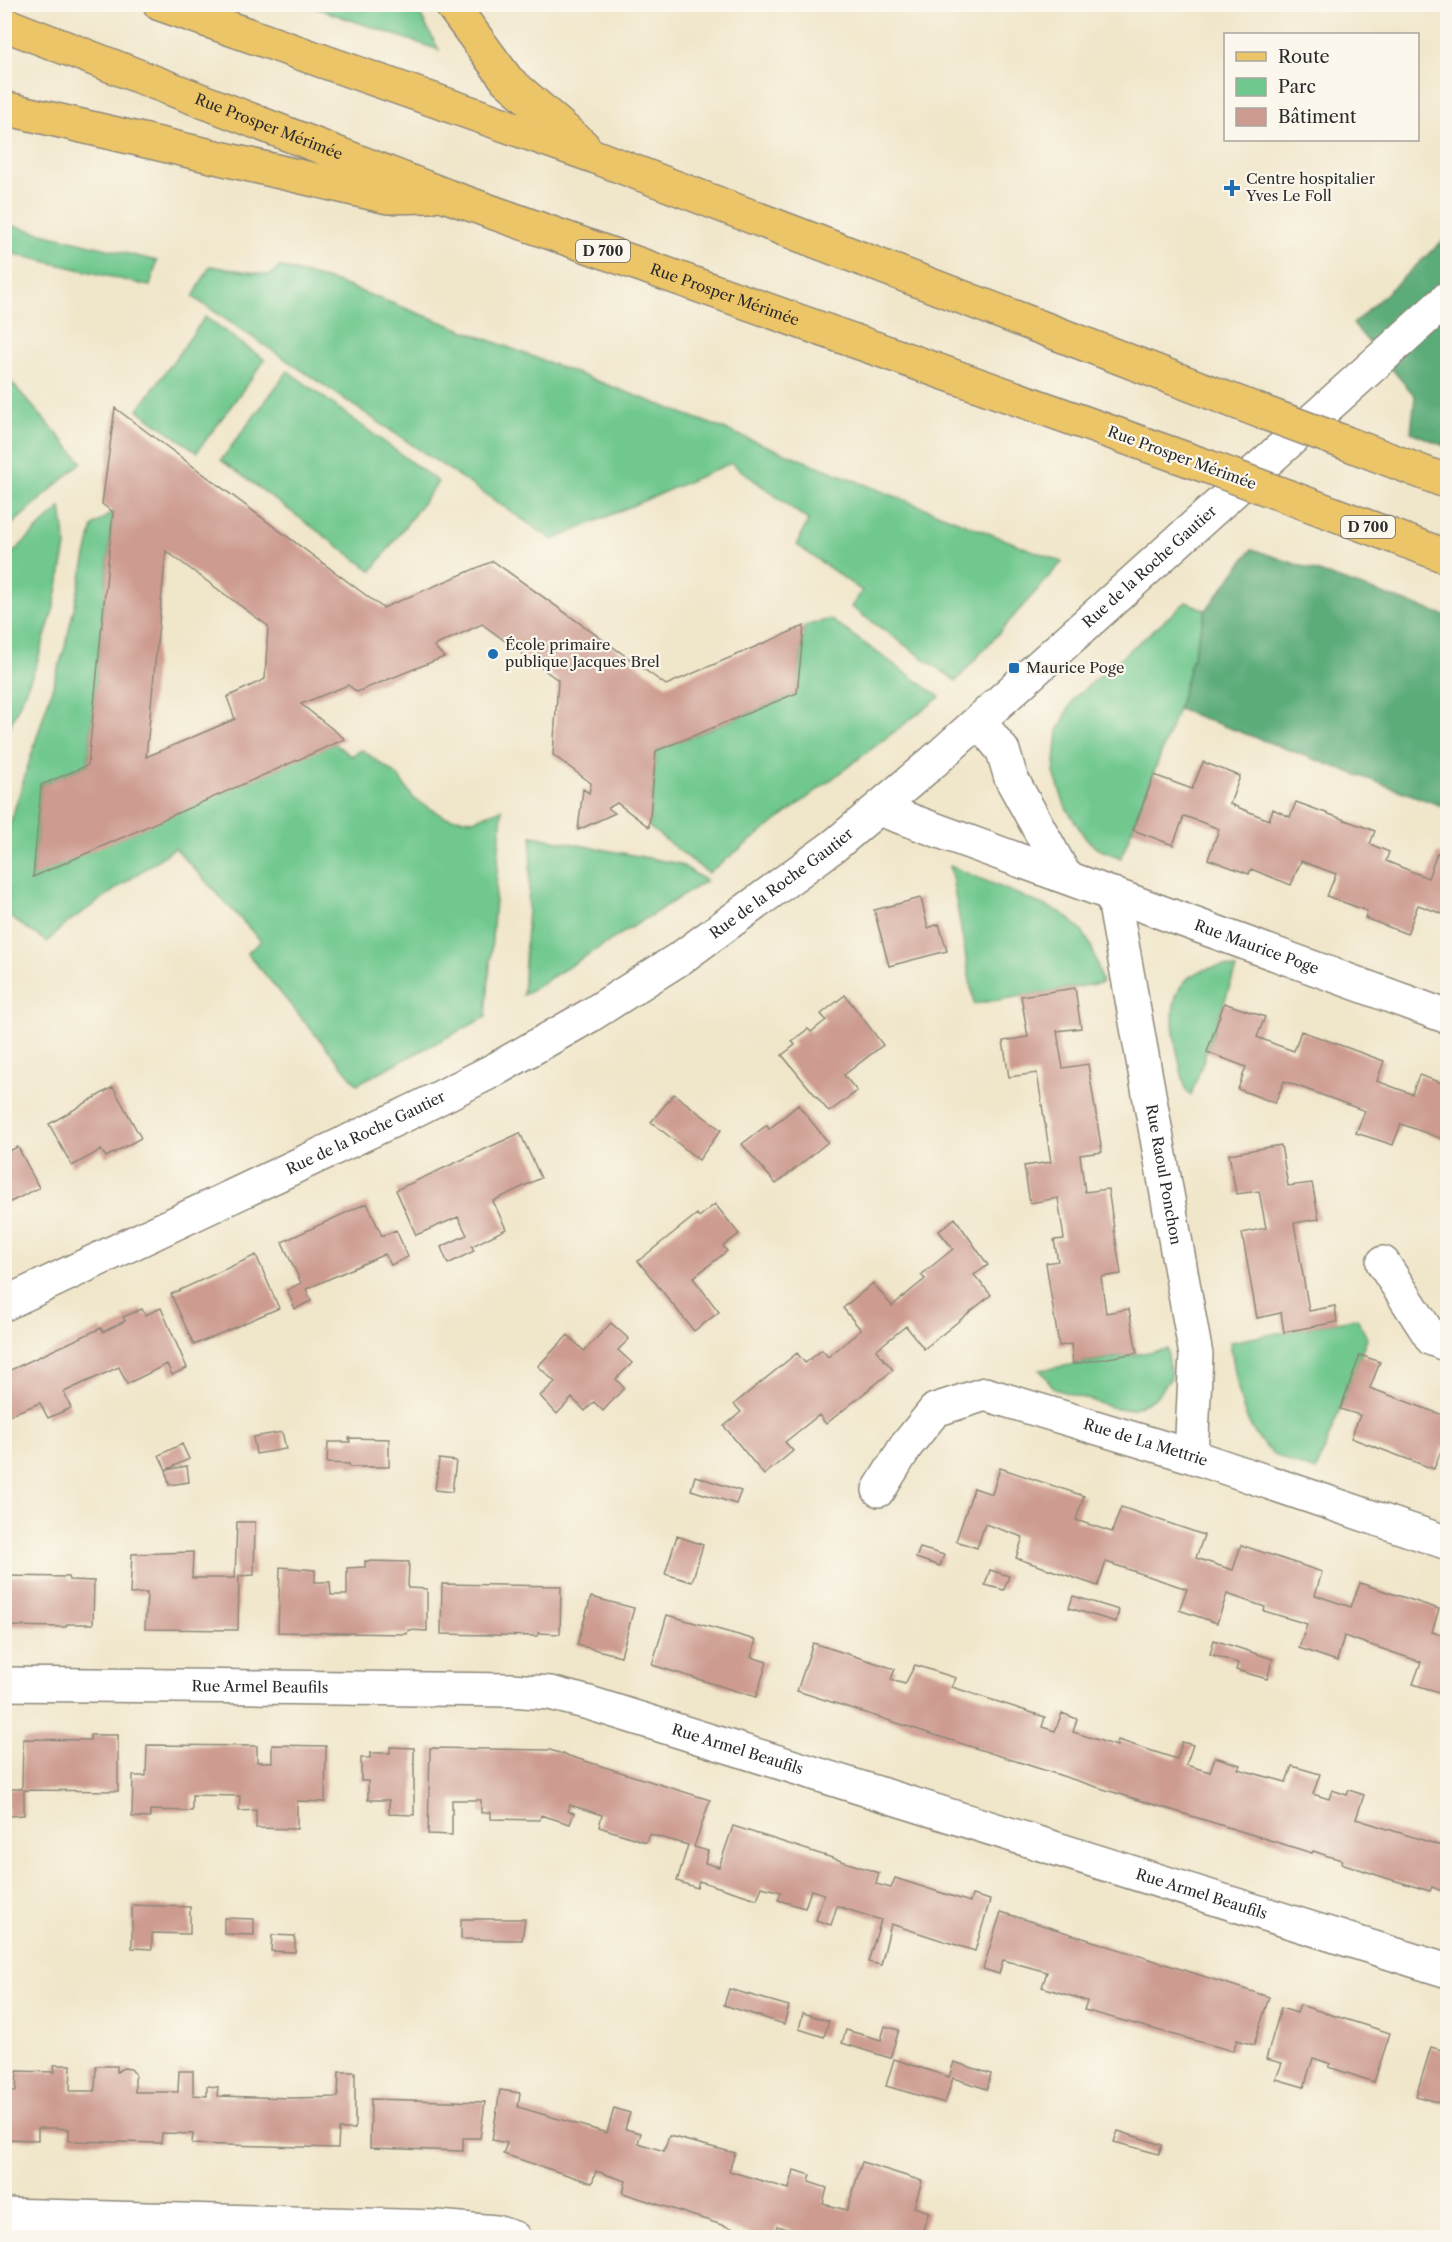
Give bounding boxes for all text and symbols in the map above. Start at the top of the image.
legend [1224,33,1419,141]
text: Route [1278,46,1330,68]
text: Parc [1278,76,1316,98]
street label: Rue Prosper Mérimée [192,89,346,164]
text: Bâtiment [1278,106,1357,128]
place label: Centre hospitalier Yves Le Foll [1245,169,1376,205]
marker: Centre hospitalier Yves Le Foll [1223,179,1241,197]
road number: D 700 [576,240,630,262]
street label: Rue Prosper Mérimée [648,259,802,330]
street label: Rue Prosper Mérimée [1105,422,1259,493]
street label: Rue de la Roche Gautier [1078,501,1221,632]
road number: D 700 [1341,516,1395,538]
place label: École primaire publique Jacques Brel [505,635,660,671]
marker: École primaire publique Jacques Brel [486,647,500,661]
place label: Maurice Poge [1026,658,1124,677]
marker: Maurice Poge [1007,661,1021,675]
street label: Rue de la Roche Gautier [706,823,857,943]
street label: Rue Maurice Poge [1192,915,1322,978]
street label: Rue de la Roche Gautier [283,1086,449,1179]
street label: Rue Raoul Ponchon [1142,1103,1186,1247]
street label: Rue de La Mettrie [1081,1414,1210,1470]
street label: Rue Armel Beaufils [191,1676,329,1697]
street label: Rue Armel Beaufils [670,1719,806,1778]
street label: Rue Armel Beaufils [1133,1864,1270,1923]

